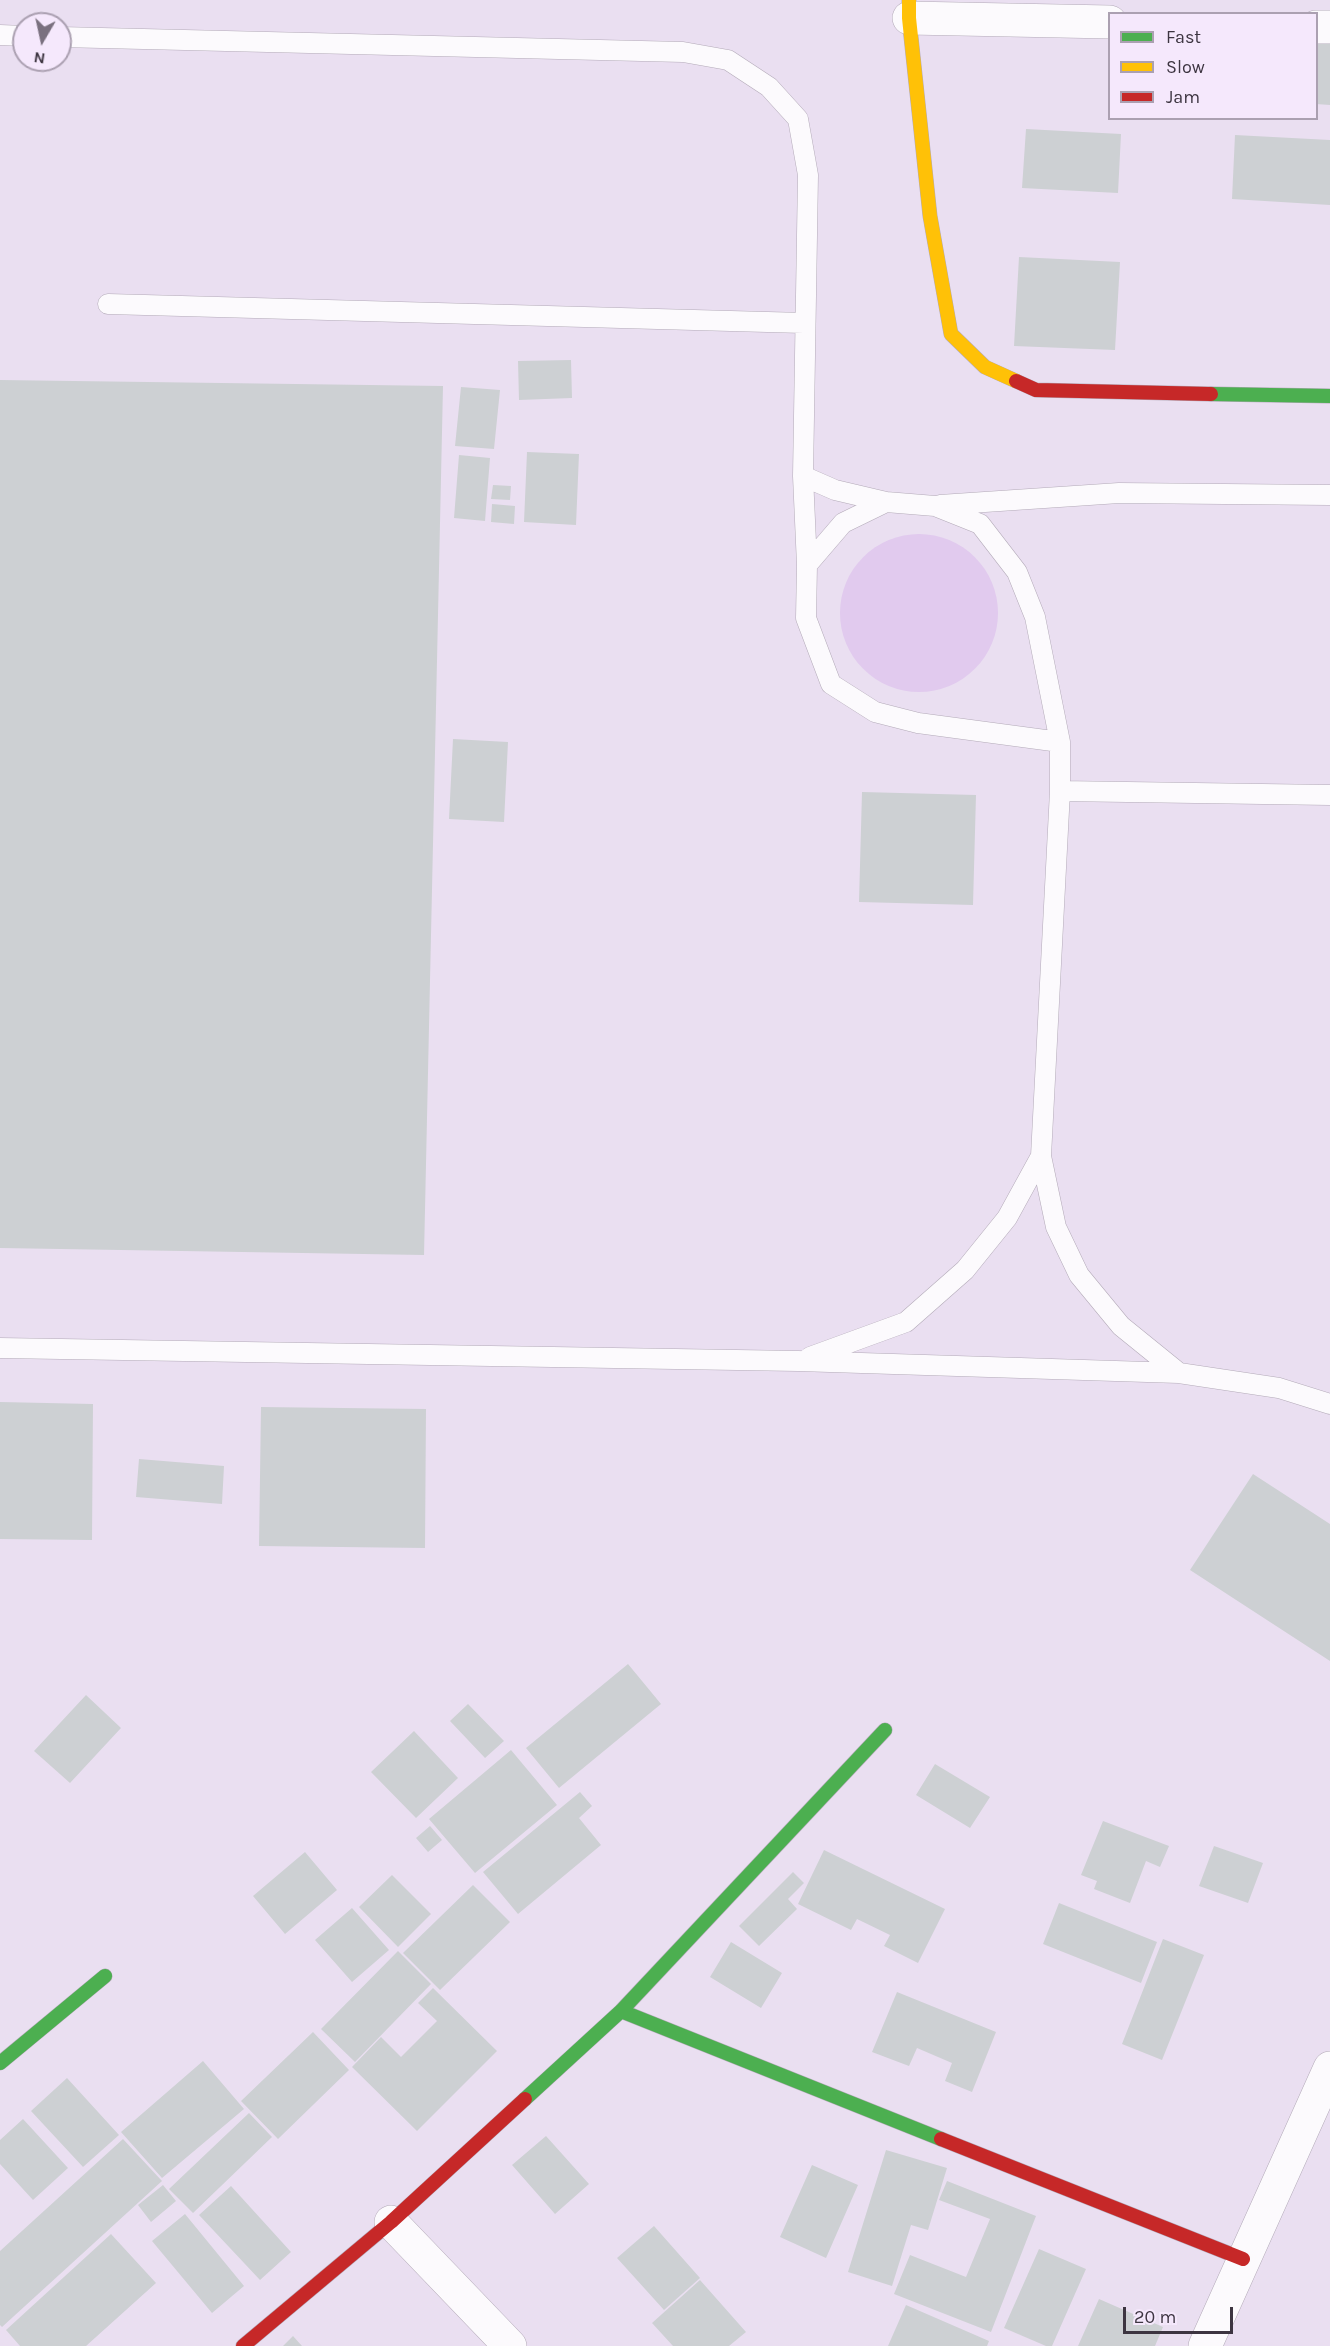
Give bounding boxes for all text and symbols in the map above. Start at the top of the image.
north arrow [12,12,72,72]
legend [1108,12,1318,120]
text: Fast [1166,26,1201,48]
text: N [32,48,47,69]
text: Slow [1166,56,1205,78]
text: Jam [1166,86,1200,108]
scale bar [1126,2295,1236,2333]
text: 20 m [1134,2306,1176,2328]

